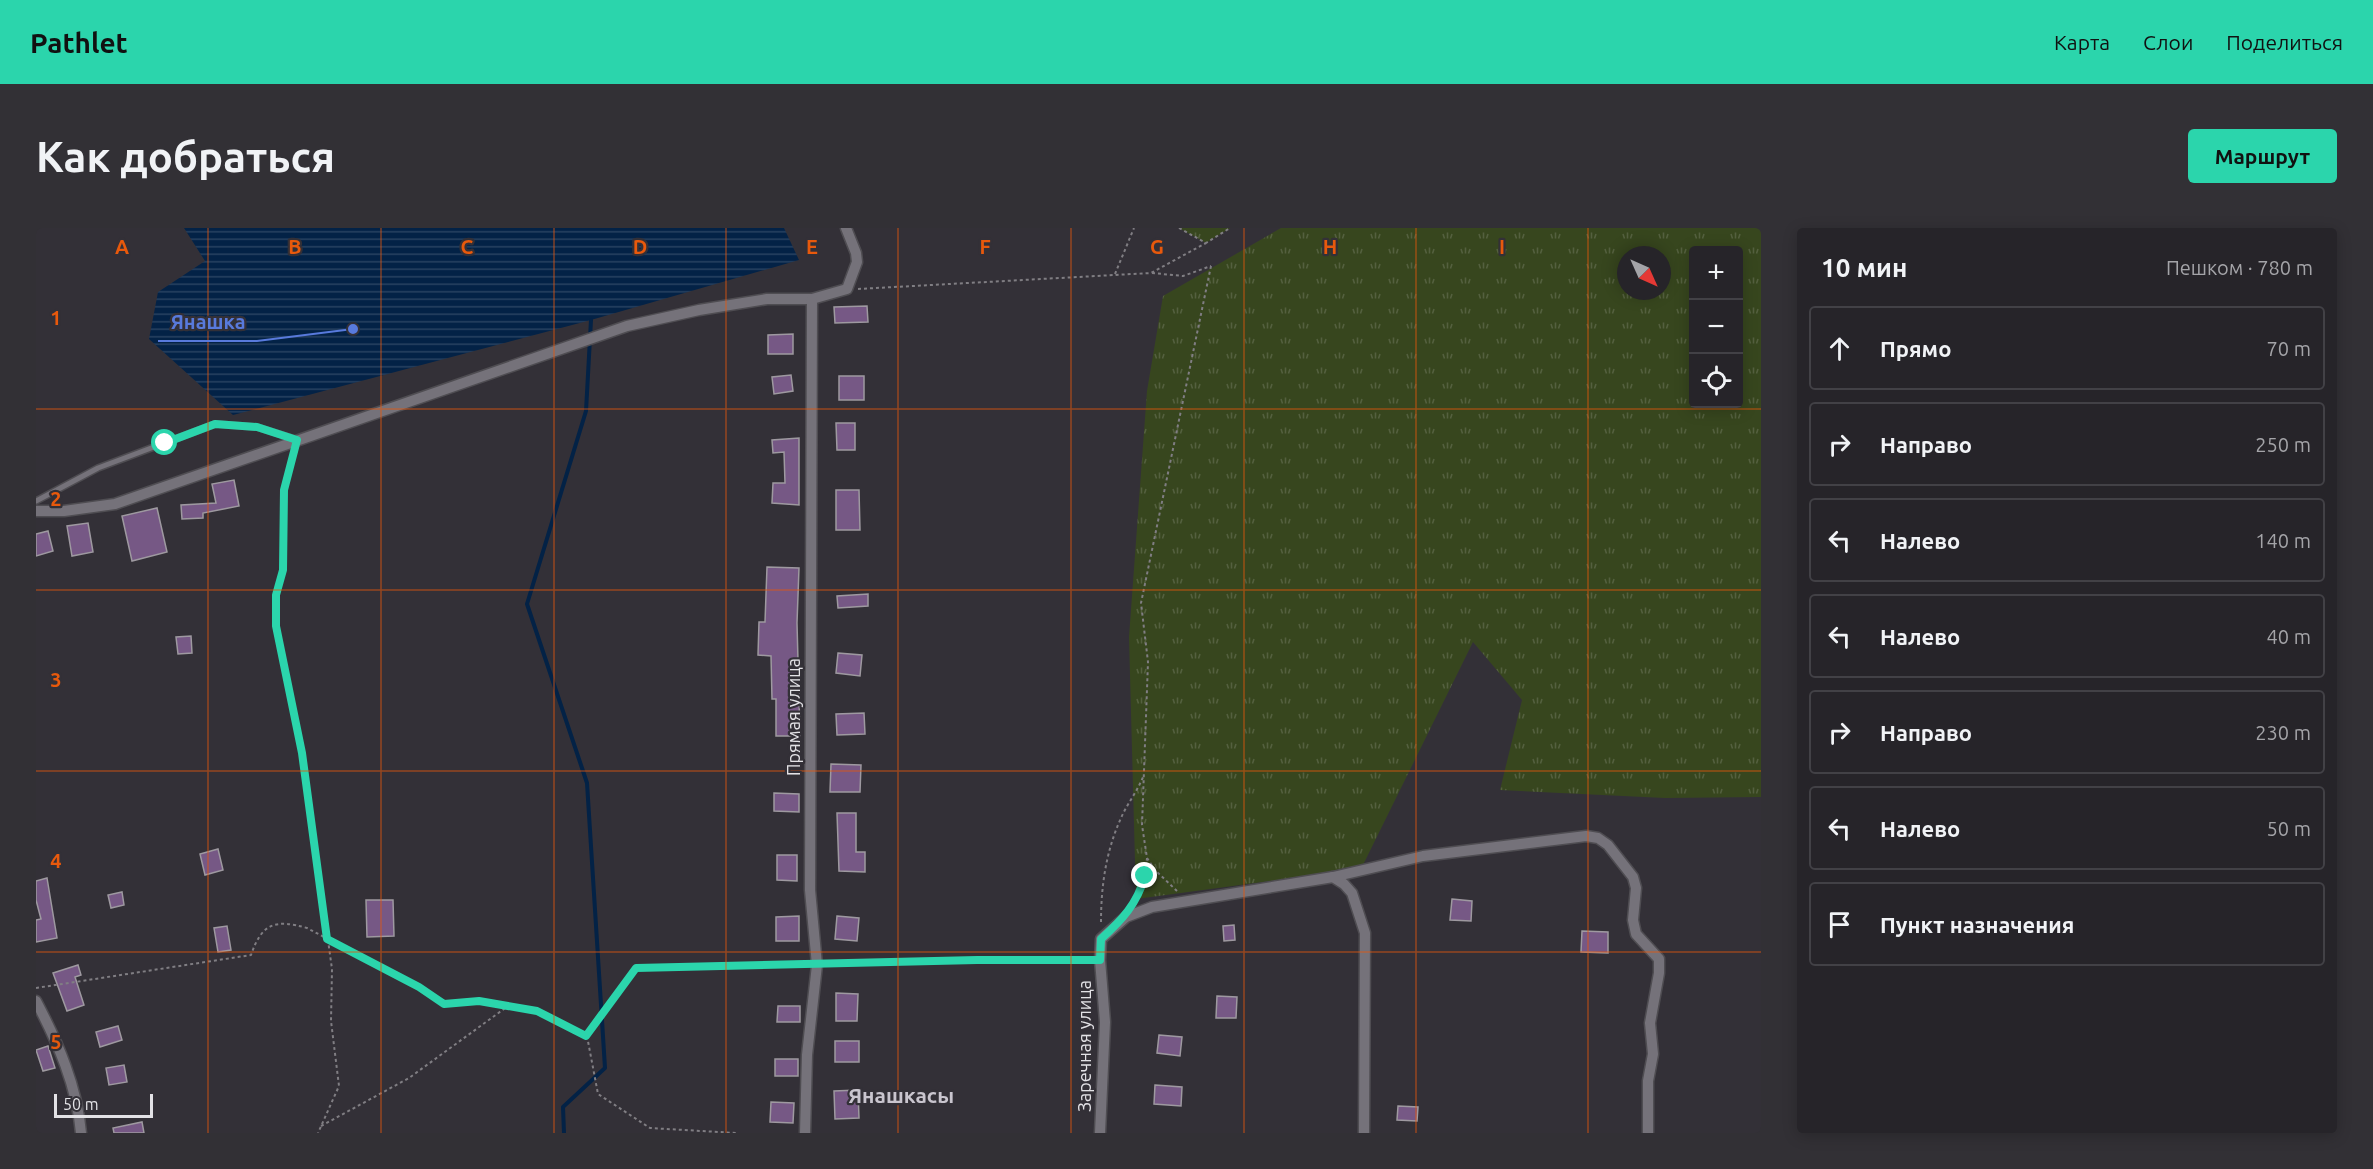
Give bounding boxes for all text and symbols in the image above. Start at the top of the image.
text: Pathlet [30,27,128,58]
text: Карта [2054,30,2110,54]
text: Слои [2143,30,2193,54]
text: Поделиться [2226,30,2343,54]
button: Маршрут [2188,129,2337,183]
text: Как добраться [36,133,335,180]
text: A [115,235,129,258]
text: B [288,235,302,258]
text: C [461,235,474,258]
text: D [633,235,647,258]
text: E [806,235,818,258]
text: F [979,235,991,258]
text: G [1150,235,1164,258]
text: H [1323,235,1337,258]
text: I [1499,235,1505,258]
north arrow [1617,246,1671,300]
map controls [1689,246,1743,408]
button: + [1689,246,1743,300]
text: 10 мин [1821,253,1907,282]
text: Пешком · 780 m [2166,256,2313,279]
button: − [1689,300,1743,354]
callout: Янашка [158,303,257,341]
text: 1 [50,306,62,329]
text: Янашка [170,310,246,333]
icon: ahead [1823,332,1856,365]
text: Прямо [1880,336,1951,361]
text: 70 m [2267,337,2311,360]
button: locate [1689,354,1743,408]
icon: right [1823,428,1856,461]
route start [151,429,177,455]
text: Направо [1880,432,1972,457]
text: 250 m [2255,433,2311,456]
text: 2 [50,487,62,510]
icon: left [1823,524,1856,557]
text: Налево [1880,528,1960,553]
text: 140 m [2255,529,2311,552]
icon: left [1823,620,1856,653]
text: Налево [1880,624,1960,649]
text: 40 m [2267,625,2311,648]
street label: Прямая улица [783,658,803,776]
text: 3 [50,668,62,691]
icon: right [1823,716,1856,749]
text: Направо [1880,720,1972,745]
text: 230 m [2255,721,2311,744]
icon: left [1823,812,1856,845]
text: Налево [1880,816,1960,841]
text: 50 m [2267,817,2311,840]
text: 4 [50,849,62,872]
route end [1131,862,1157,888]
icon: arrive [1823,908,1856,941]
text: Пункт назначения [1880,912,2074,937]
street label: Заречная улица [1074,980,1094,1112]
text: 5 [50,1030,62,1053]
district label: Янашкасы [848,1083,954,1107]
scale bar [54,1091,153,1118]
text: 50 m [63,1095,99,1113]

